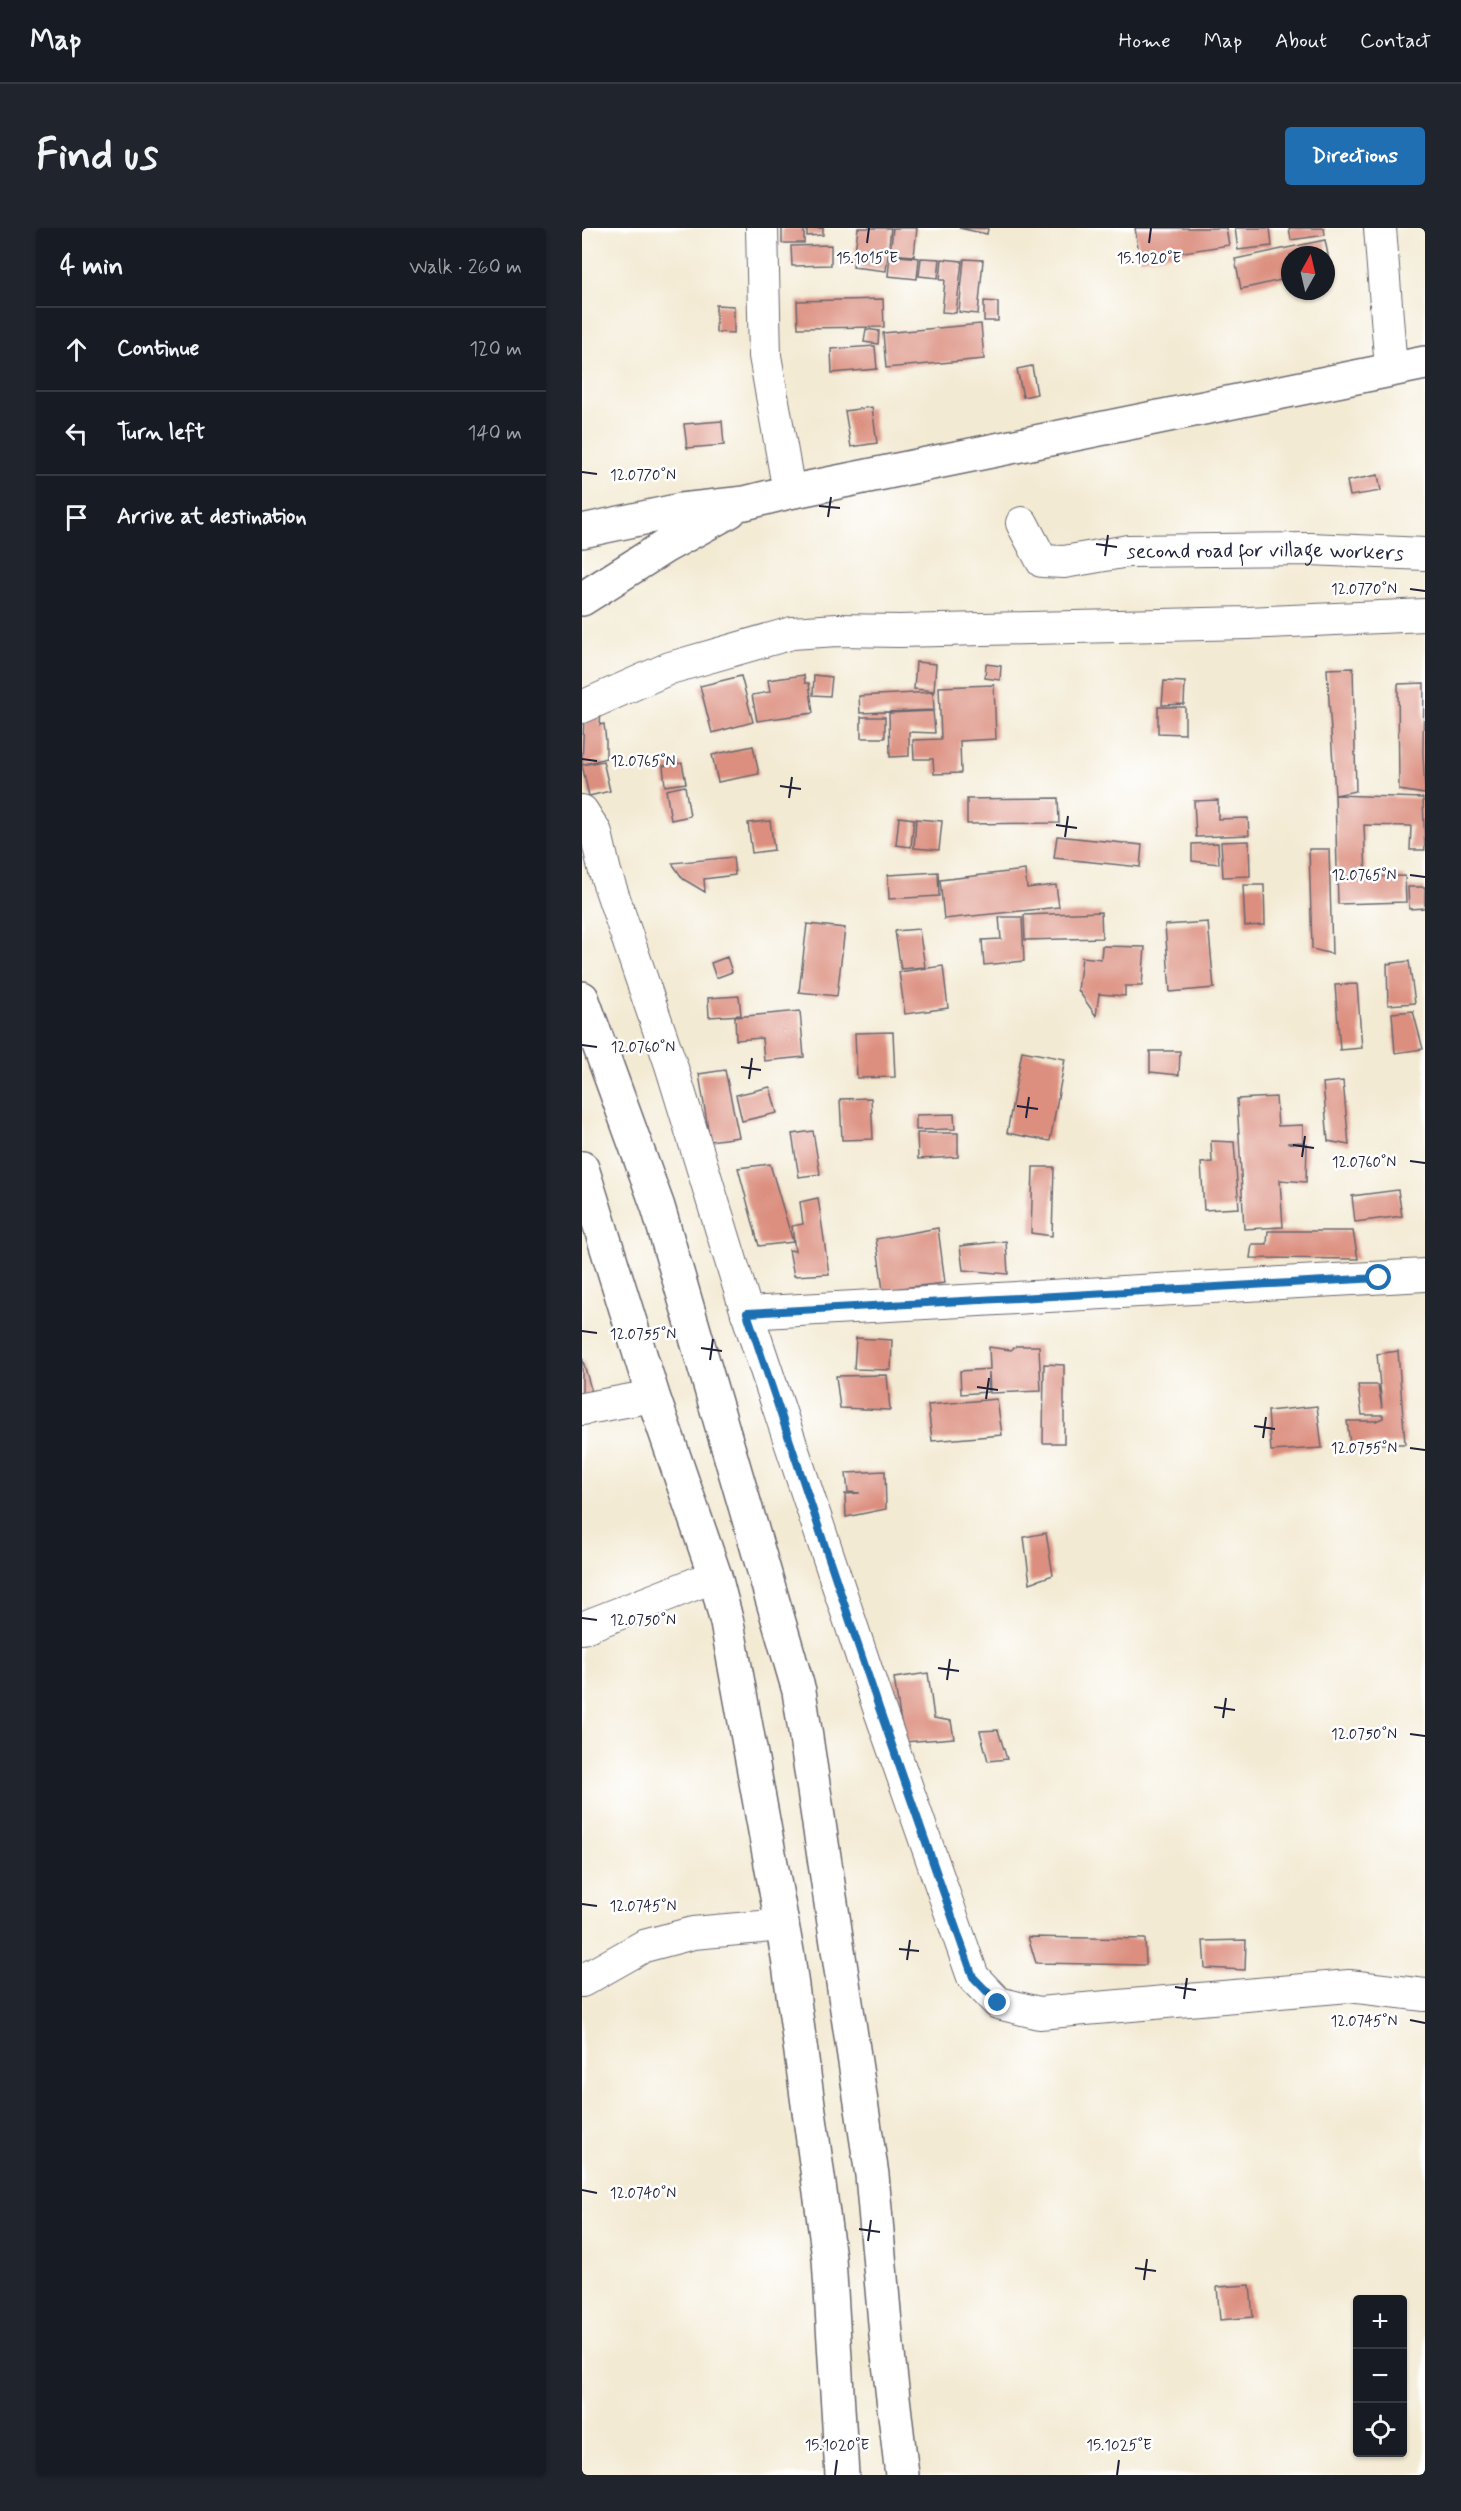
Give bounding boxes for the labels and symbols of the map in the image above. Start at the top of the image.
north arrow [1281,246,1335,300]
text: 15.1015°E [836,249,898,269]
text: 15.1020°E [1117,249,1182,269]
text: 12.0770°N [610,466,676,486]
street label: second road for village workers [1126,536,1404,568]
text: 12.0770°N [1331,580,1397,600]
text: 12.0765°N [610,752,676,772]
text: 12.0765°N [1331,866,1397,886]
text: 12.0760°N [611,1038,675,1058]
text: 12.0760°N [1332,1153,1396,1173]
route start [1365,1264,1391,1290]
text: 12.0755°N [610,1325,676,1345]
text: 12.0755°N [1331,1439,1397,1459]
text: 12.0750°N [610,1611,676,1631]
text: 12.0750°N [1331,1725,1397,1745]
text: 12.0745°N [610,1897,676,1917]
route end [984,1989,1010,2015]
text: 12.0745°N [1331,2012,1397,2032]
text: 12.0740°N [610,2184,676,2204]
text: 15.1020°E [805,2436,870,2456]
text: 15.1025°E [1086,2436,1152,2456]

